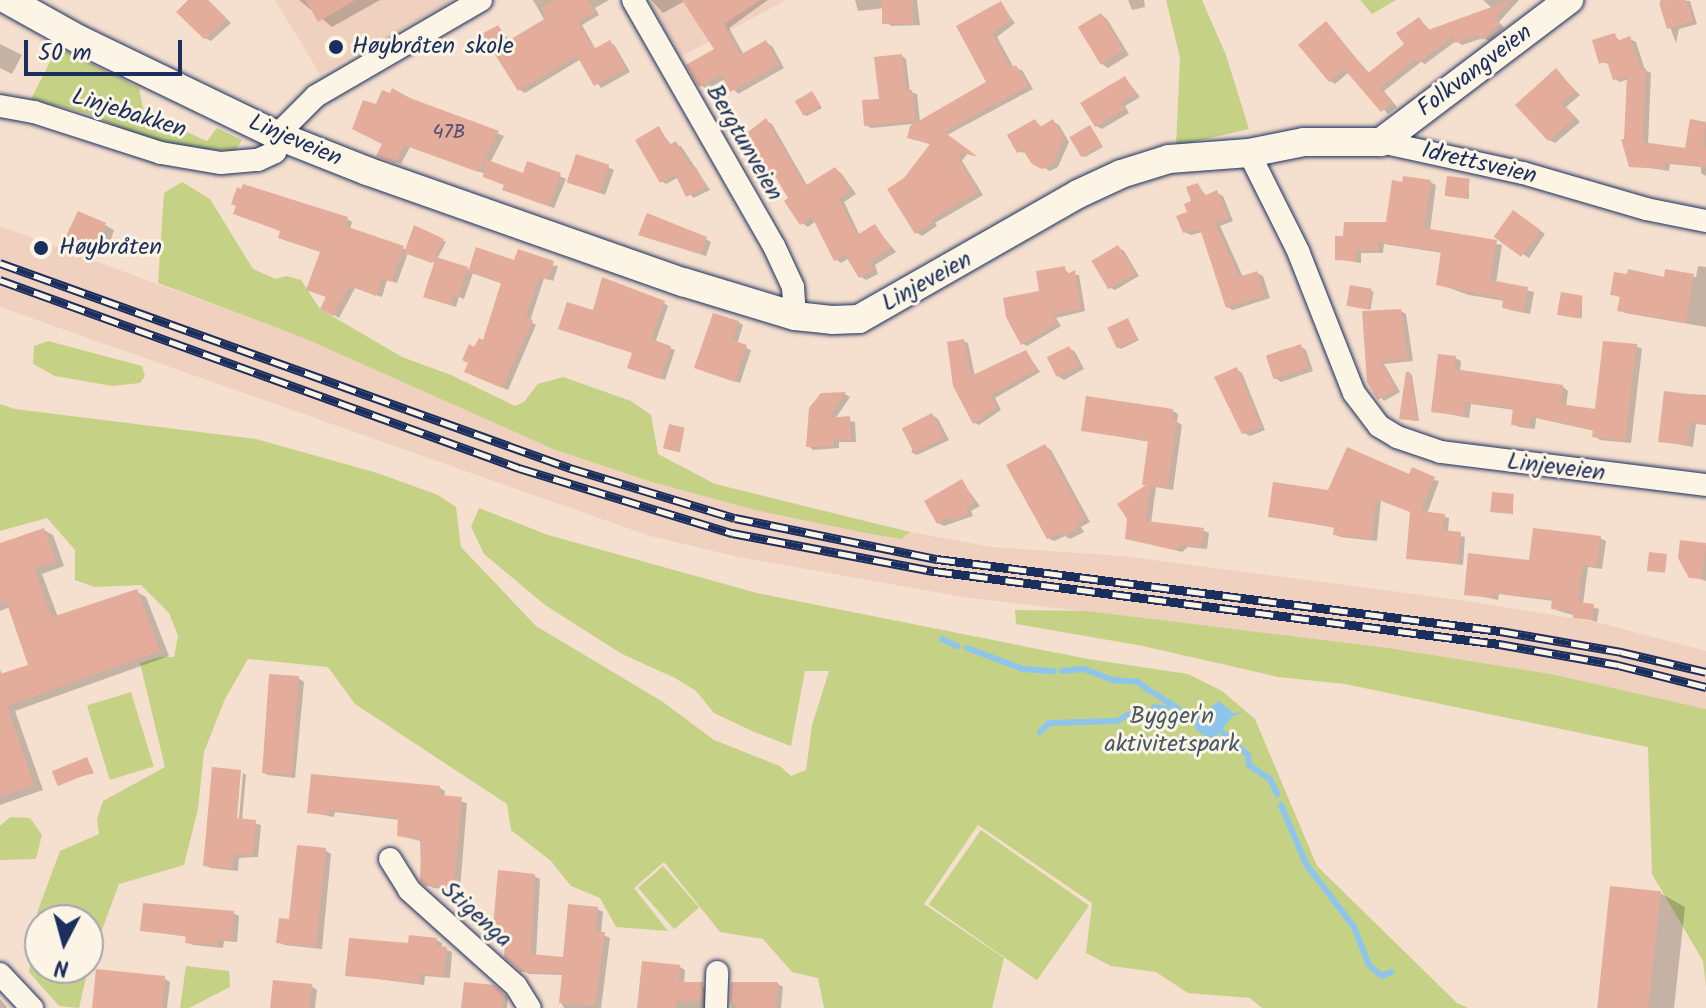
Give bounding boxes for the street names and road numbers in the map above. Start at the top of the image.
street label: Folkvangveien [1412,18,1538,124]
street label: Bergtunveien [699,80,789,206]
street label: Linjebakken [68,83,190,145]
street label: Linjeveien [244,108,346,174]
street label: Idrettsveien [1419,137,1539,191]
street label: Linjeveien [877,245,977,319]
street label: Linjeveien [1505,448,1607,488]
street label: Stigenga [435,876,517,954]

